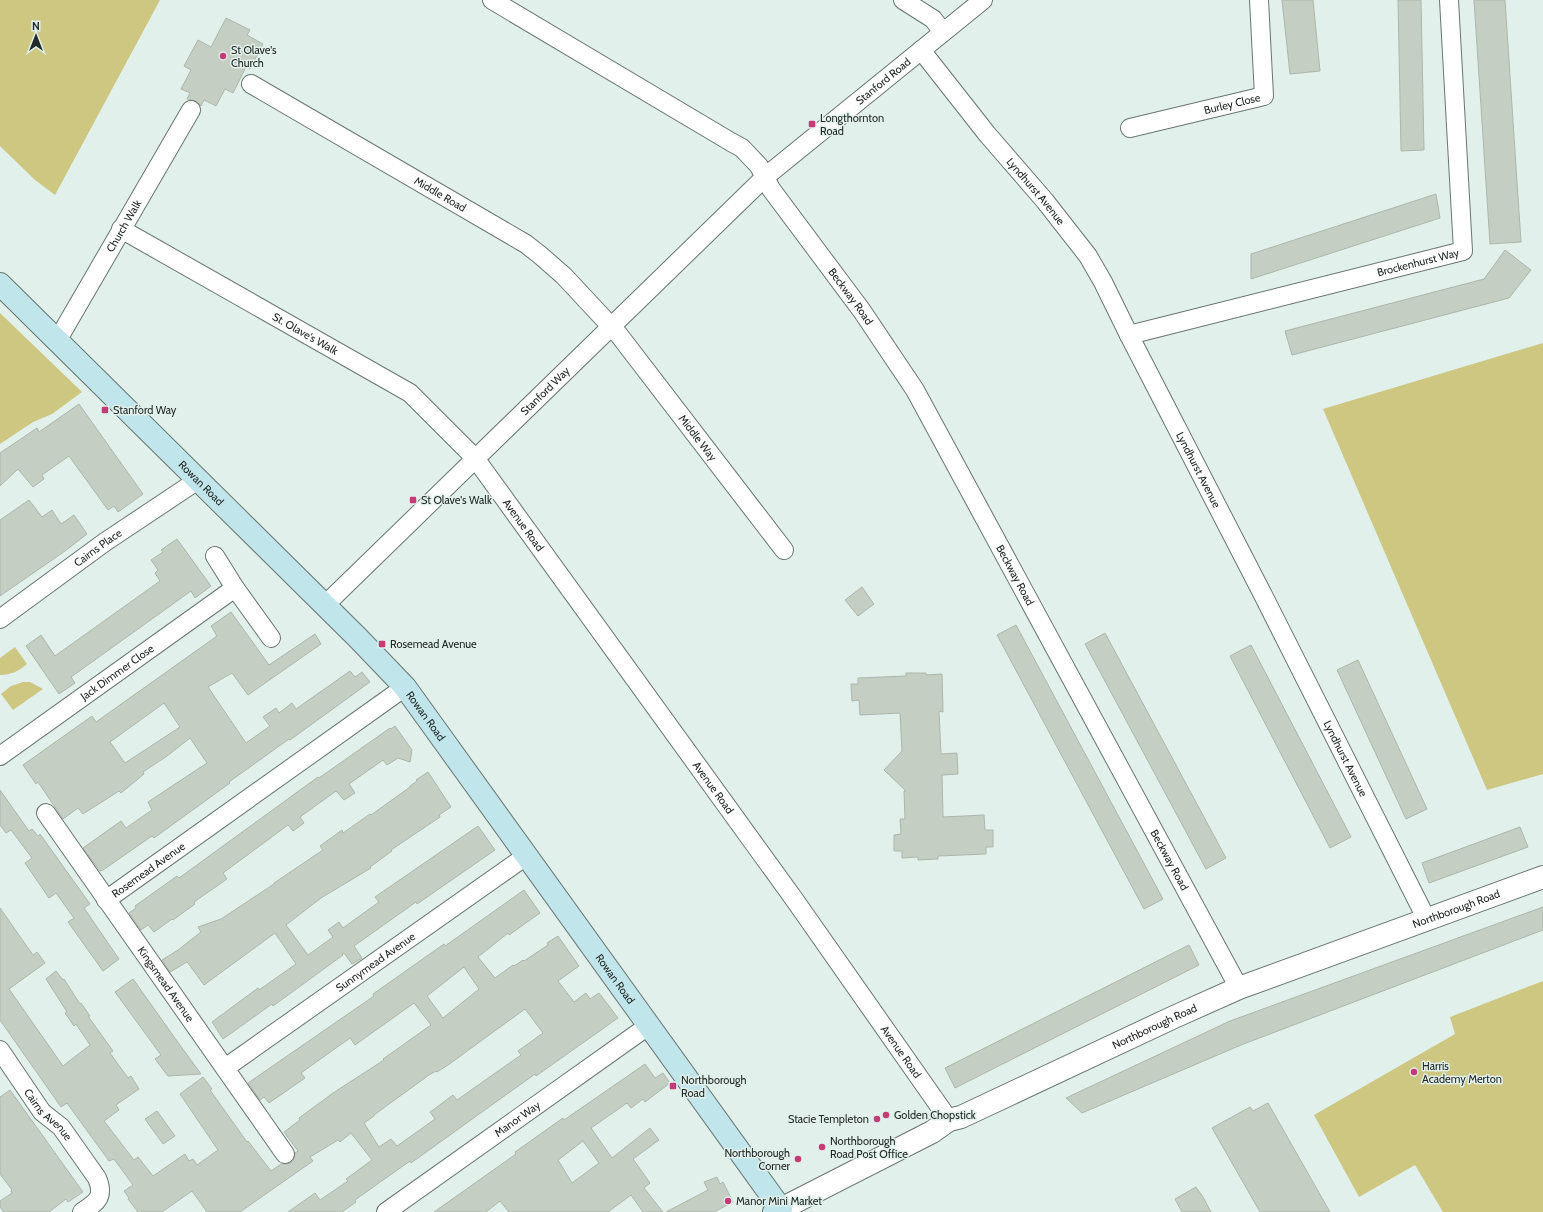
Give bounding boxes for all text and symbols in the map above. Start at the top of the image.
north arrow [16,16,56,56]
text: N [32,19,40,33]
place label: St Olave's Church [231,43,277,70]
marker: St Olave's Church [218,51,228,61]
street label: Stanford Road [853,55,913,108]
street label: Burley Close [1203,90,1262,117]
place label: Longthornton Road [820,111,884,138]
marker: Longthornton Road [807,119,817,129]
street label: Lyndhurst Avenue [1004,155,1068,228]
street label: Middle Road [412,174,469,215]
street label: Church Walk [103,197,144,255]
street label: Brockenhurst Way [1376,245,1461,279]
street label: Beckway Road [825,265,876,327]
street label: St. Olave's Walk [270,309,341,358]
street label: Stanford Way [517,363,573,418]
place label: Stanford Way [113,403,177,417]
marker: Stanford Way [100,405,110,415]
street label: Middle Way [676,412,720,464]
street label: Lyndhurst Avenue [1173,430,1224,510]
street label: Rowan Road [176,458,227,508]
place label: St Olave's Walk [421,493,492,507]
marker: St Olave's Walk [408,495,418,505]
street label: Avenue Road [500,496,547,554]
street label: Cairns Place [71,526,125,570]
street label: Beckway Road [993,542,1037,608]
place label: Rosemead Avenue [390,637,477,651]
marker: Rosemead Avenue [377,639,387,649]
street label: Jack Dimmer Close [77,641,157,704]
street label: Rowan Road [403,688,449,744]
street label: Lyndhurst Avenue [1320,718,1371,799]
street label: Avenue Road [690,759,737,817]
street label: Beckway Road [1147,827,1192,893]
street label: Rosemead Avenue [109,839,188,901]
street label: Northborough Road [1411,886,1502,931]
street label: Sunnymead Avenue [333,929,418,995]
street label: Kingsmead Avenue [135,944,197,1025]
street label: Rowan Road [593,951,638,1007]
street label: Northborough Road [1110,1001,1199,1052]
street label: Avenue Road [878,1023,924,1081]
place label: Harris Academy Merton [1422,1059,1502,1086]
marker: Harris Academy Merton [1409,1067,1419,1077]
place label: Northborough Road [681,1073,747,1100]
marker: Northborough Road [668,1081,678,1091]
street label: Cairns Avenue [21,1086,76,1144]
street label: Manor Way [492,1098,543,1140]
place label: Golden Chopstick [894,1108,976,1122]
marker: Golden Chopstick [881,1110,891,1120]
place label: Stacie Templeton [788,1112,869,1126]
marker: Stacie Templeton [872,1114,882,1124]
place label: Northborough Road Post Office [830,1134,908,1161]
marker: Northborough Road Post Office [817,1142,827,1152]
place label: Northborough Corner [724,1146,791,1173]
marker: Northborough Corner [793,1154,803,1164]
place label: Manor Mini Market [736,1194,822,1208]
marker: Manor Mini Market [723,1196,733,1206]

